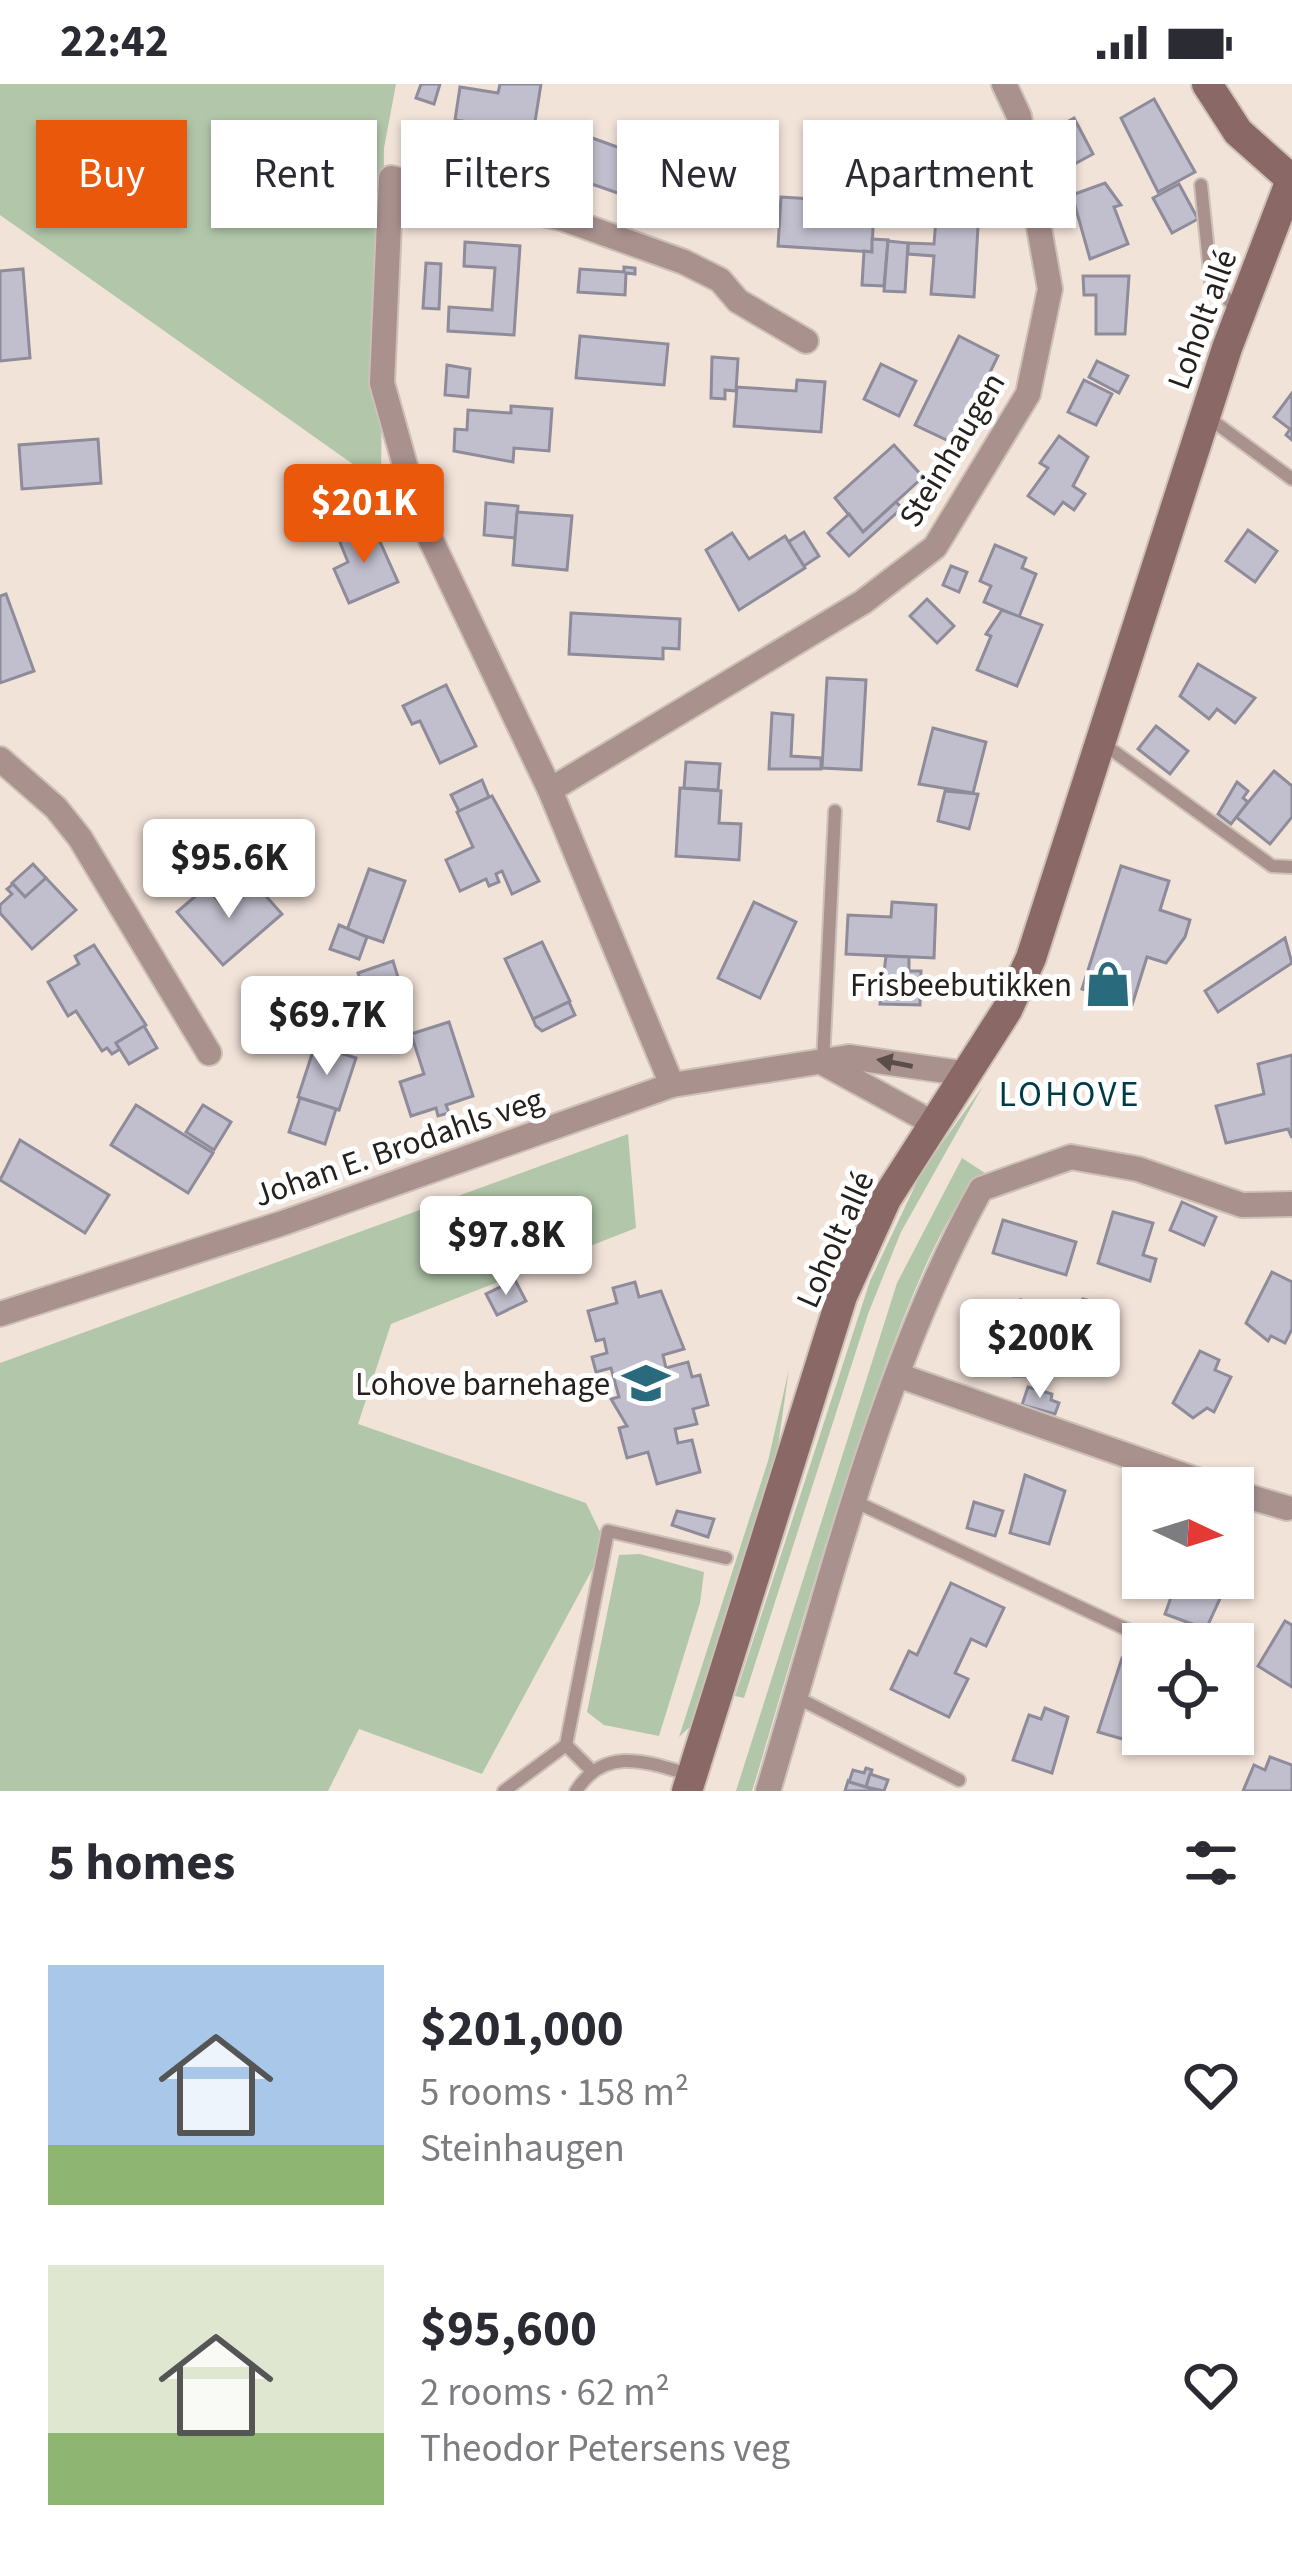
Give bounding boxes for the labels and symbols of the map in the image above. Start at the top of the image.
street label: Loholt allé [1155,243,1249,396]
street label: Steinhaugen [888,363,1017,536]
pin: $201K [280,464,448,566]
pin: $95.6K [131,819,327,921]
shop icon: Frisbeebutikken [1083,959,1133,1009]
place label: Frisbeebutikken [850,962,1072,1009]
pin: $69.7K [229,976,425,1078]
one-way arrow [876,1053,914,1072]
district label: LOHOVE [999,1069,1142,1120]
street label: Johan E. Brodahls veg [247,1076,550,1219]
street label: Loholt allé [784,1164,886,1316]
pin: $97.8K [408,1196,604,1298]
pin: $200K [956,1299,1124,1401]
school or university icon: Lohove barnehage [621,1358,671,1408]
place label: Lohove barnehage [355,1361,610,1408]
north arrow [1122,1467,1254,1599]

